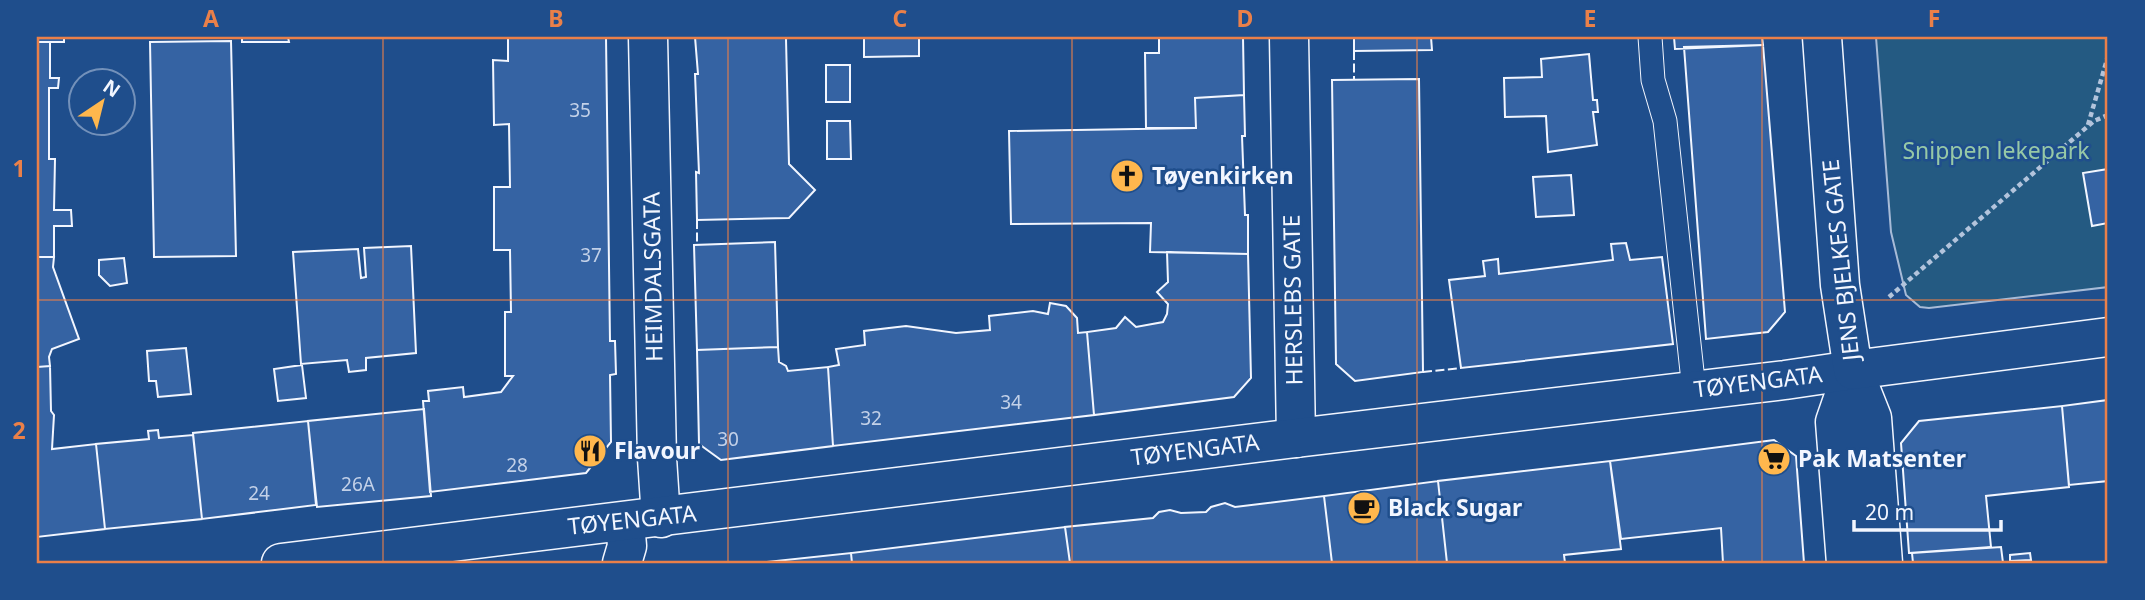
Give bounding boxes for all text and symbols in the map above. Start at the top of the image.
text: A [203,2,219,34]
text: B [548,2,564,34]
text: C [893,2,908,34]
text: D [1237,2,1253,34]
text: E [1584,2,1596,34]
text: F [1928,2,1940,34]
north arrow [66,66,136,136]
text: N [98,73,126,103]
house number: 35 [569,97,591,123]
park label: Snippen lekepark [1902,134,2090,166]
text: 1 [12,152,26,184]
church icon: Tøyenkirken [1108,157,1146,195]
street label: JENS BJELKES GATE [1814,158,1867,364]
place label: Tøyenkirken [1152,159,1294,191]
street label: HEIMDALSGATA [635,192,669,362]
street label: HERSLEBS GATE [1275,214,1309,386]
house number: 37 [580,242,602,268]
street label: TØYENGATA [1692,357,1824,405]
house number: 34 [1000,389,1022,415]
house number: 32 [860,405,882,431]
text: 2 [12,414,26,446]
street label: TØYENGATA [1129,425,1261,473]
house number: 30 [717,426,739,452]
restaurant icon: Flavour [571,432,609,470]
place label: Flavour [614,434,700,466]
supermarket icon: Pak Matsenter [1755,440,1793,478]
place label: Pak Matsenter [1798,442,1966,474]
house number: 28 [506,452,528,478]
house number: 26A [341,471,376,497]
house number: 24 [248,480,270,506]
scale bar [1854,488,2002,532]
cafe icon: Black Sugar [1345,489,1383,527]
place label: Black Sugar [1388,491,1522,523]
street label: TØYENGATA [566,496,698,542]
text: 20 m [1865,498,1914,526]

